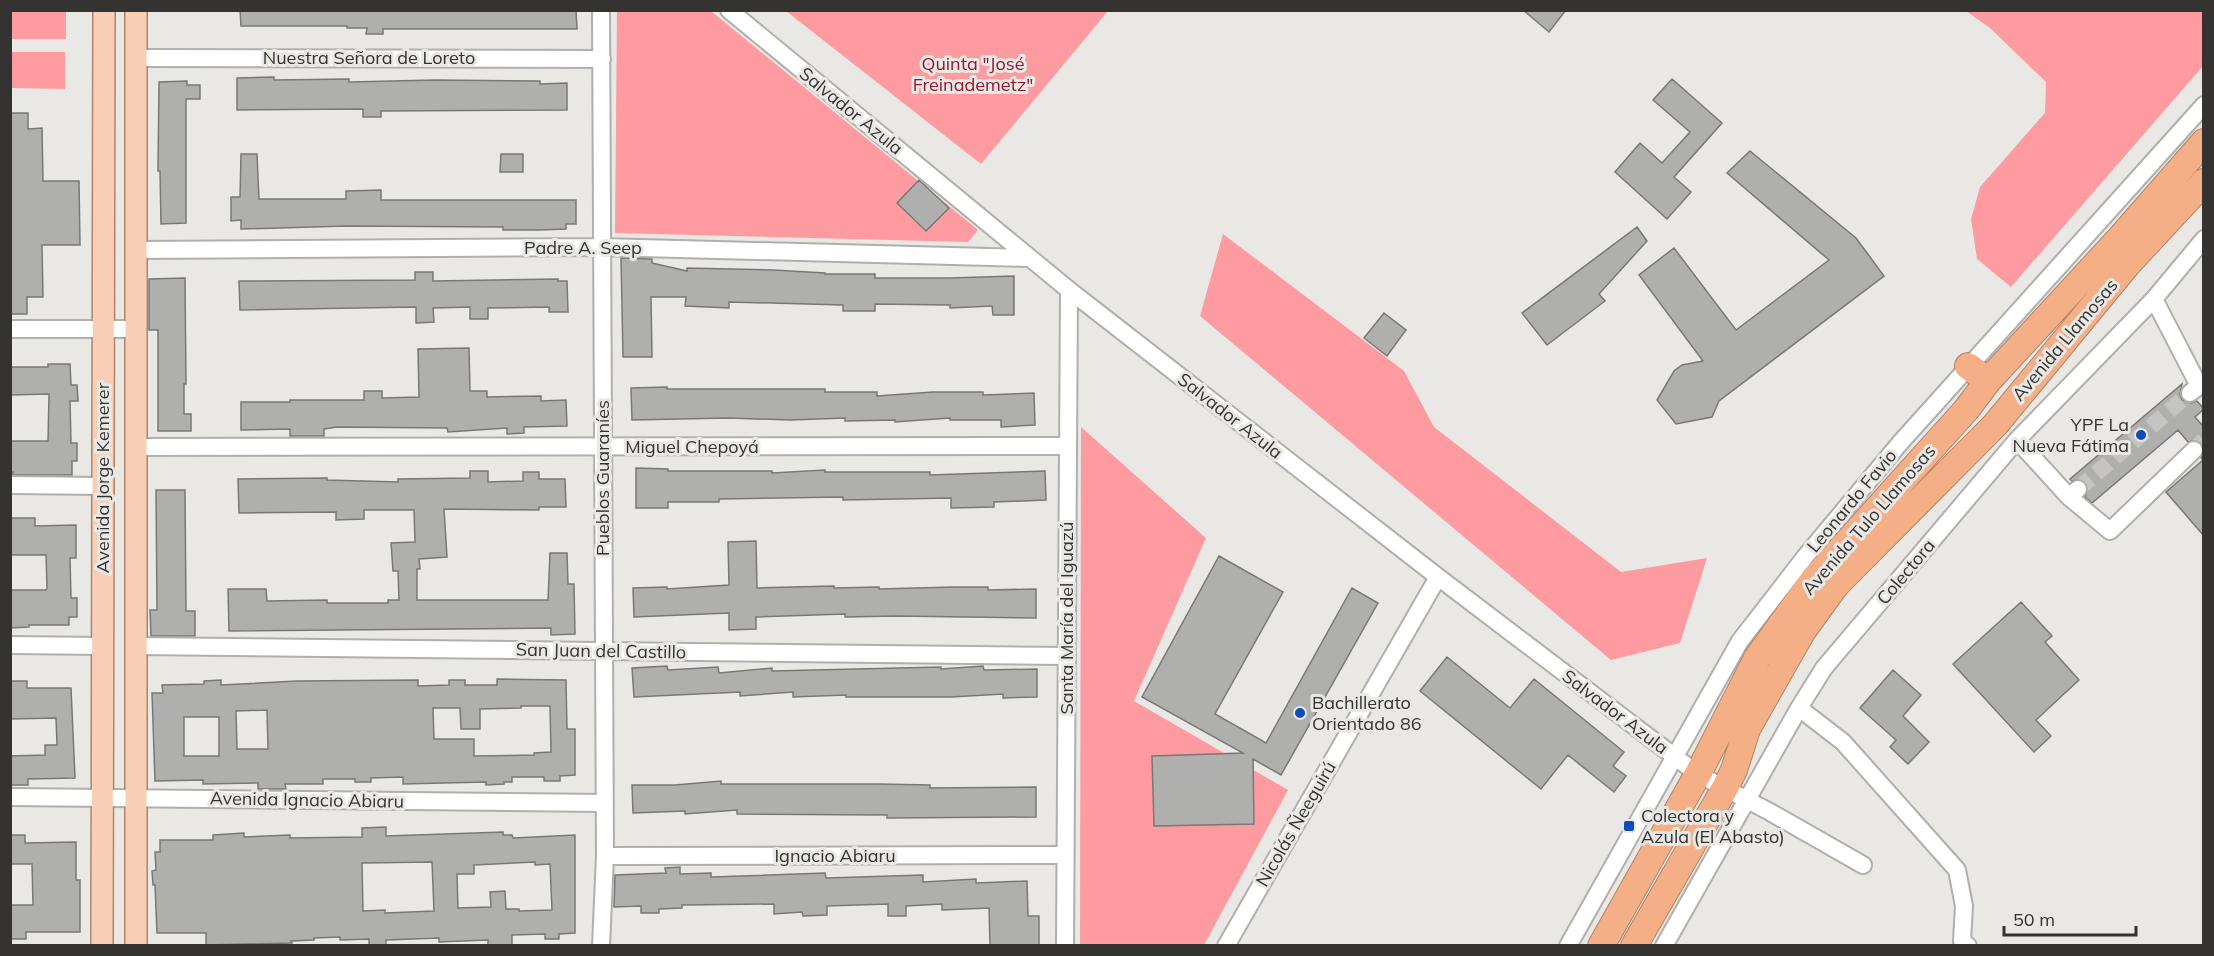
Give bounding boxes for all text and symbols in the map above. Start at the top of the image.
street label: Nuestra Señora de Loreto [263,46,475,69]
park label: Quinta "José Freinademetz" [913,52,1033,96]
street label: Salvador Azula [795,62,908,159]
street label: Padre A. Seep [524,236,642,259]
street label: Avenida Llamosas [2007,274,2123,406]
street label: Salvador Azula [1173,368,1287,464]
street label: Avenida Jorge Kemerer [91,382,114,573]
street label: Pueblos Guaraníes [591,400,614,556]
place label: YPF La Nueva Fátima [2013,413,2129,457]
marker: YPF La Nueva Fátima [2134,428,2148,442]
street label: Miguel Chepoyá [625,435,759,458]
street label: Avenida Tulo Llamosas [1797,440,1940,600]
street label: Leonardo Favio [1802,444,1902,557]
street label: Santa María del Iguazú [1055,522,1078,714]
street label: Colectora [1872,534,1940,609]
street label: San Juan del Castillo [516,638,686,663]
street label: Salvador Azula [1558,664,1673,759]
place label: Bachillerato Orientado 86 [1312,691,1422,735]
marker: Bachillerato Orientado 86 [1293,706,1307,720]
street label: Nicolás Ñeeguirú [1250,757,1341,891]
street label: Avenida Ignacio Abiaru [210,786,404,813]
place label: Colectora y Azula (El Abasto) [1641,804,1785,848]
marker: Colectora y Azula (El Abasto) [1622,819,1636,833]
street label: Ignacio Abiaru [774,844,896,867]
scale bar [2004,899,2136,937]
text: 50 m [2013,908,2055,931]

